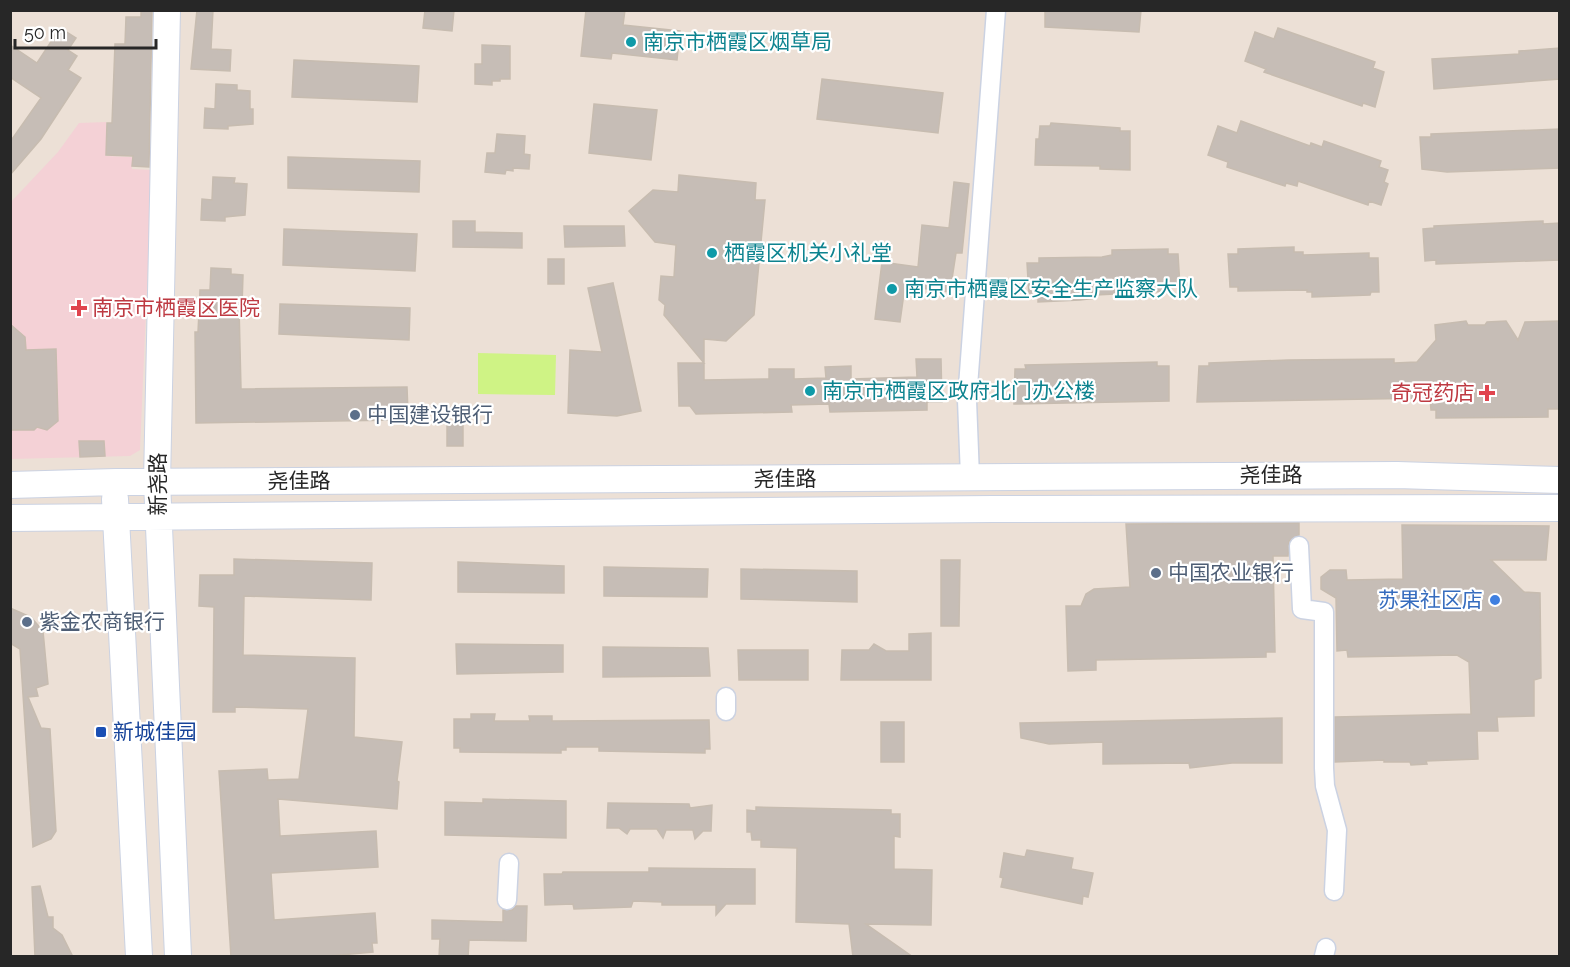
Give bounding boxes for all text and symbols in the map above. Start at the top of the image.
scale bar [15,12,156,50]
text: 50 m [24,22,66,43]
place label: 南京市栖霞区烟草局 [643,29,832,54]
marker: 南京市栖霞区烟草局 [624,35,638,49]
place label: 栖霞区机关小礼堂 [724,240,892,265]
marker: 栖霞区机关小礼堂 [705,246,719,260]
place label: 南京市栖霞区安全生产监察大队 [904,276,1198,301]
marker: 南京市栖霞区安全生产监察大队 [885,282,899,296]
place label: 南京市栖霞区医院 [92,295,260,320]
marker: 南京市栖霞区医院 [70,299,88,317]
place label: 南京市栖霞区政府北门办公楼 [822,378,1095,403]
place label: 奇冠药店 [1391,380,1475,405]
marker: 南京市栖霞区政府北门办公楼 [803,384,817,398]
marker: 奇冠药店 [1480,386,1494,400]
place label: 中国建设银行 [367,402,493,427]
marker: 中国建设银行 [348,408,362,422]
street label: 新尧路 [145,453,170,516]
street label: 尧佳路 [1240,462,1303,487]
street label: 尧佳路 [754,466,817,491]
street label: 尧佳路 [268,468,331,493]
place label: 中国农业银行 [1168,560,1294,585]
marker: 中国农业银行 [1149,566,1163,580]
place label: 苏果社区店 [1378,587,1483,612]
marker: 苏果社区店 [1488,593,1502,607]
place label: 紫金农商银行 [39,609,165,634]
marker: 紫金农商银行 [20,615,34,629]
place label: 新城佳园 [113,719,197,744]
marker: 新城佳园 [94,725,108,739]

